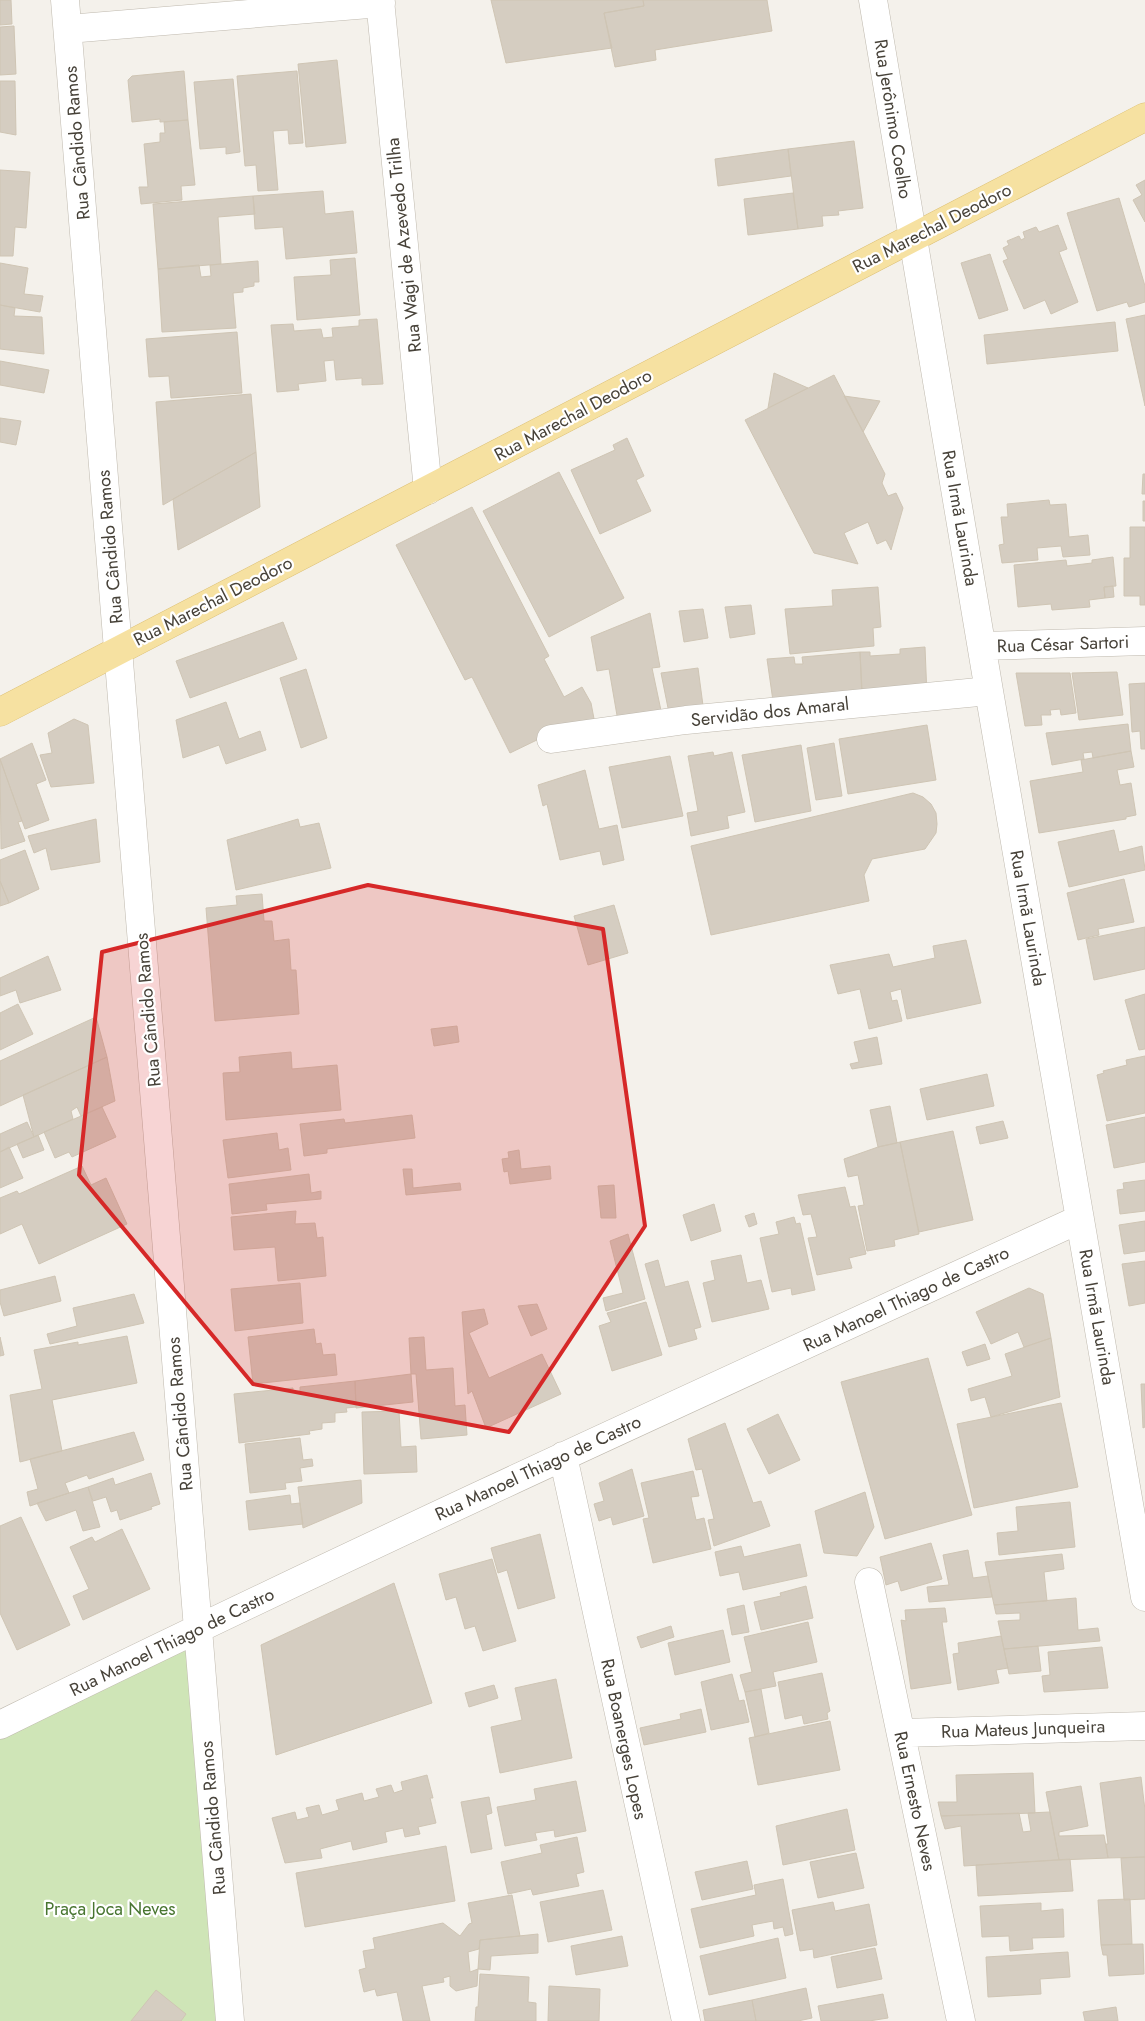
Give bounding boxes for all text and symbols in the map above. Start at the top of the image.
street label: Rua Jerônimo Coelho [868,37,918,201]
street label: Rua Cândido Ramos [57,65,97,221]
street label: Rua Wagi de Azevedo Trilha [380,136,428,354]
street label: Rua Marechal Deodoro [848,177,1016,279]
street label: Rua Marechal Deodoro [489,362,657,468]
street label: Rua Irmã Laurinda [935,448,985,588]
street label: Rua Cândido Ramos [90,469,130,625]
street label: Rua Marechal Deodoro [129,550,297,652]
street label: Rua César Sartori [996,629,1130,659]
street label: Servidão dos Amaral [690,691,850,733]
street label: Rua Irmã Laurinda [1003,848,1053,988]
street label: Rua Cândido Ramos [128,932,168,1088]
street label: Rua Manoel Thiago de Castro [799,1240,1014,1358]
street label: Rua Irmã Laurinda [1072,1247,1122,1387]
street label: Rua Cândido Ramos [160,1336,200,1492]
street label: Rua Manoel Thiago de Castro [431,1409,646,1527]
street label: Rua Manoel Thiago de Castro [65,1581,279,1703]
street label: Rua Boanerges Lopes [594,1656,654,1822]
street label: Rua Mateus Junqueira [940,1713,1106,1745]
street label: Rua Ernesto Neves [887,1729,943,1873]
street label: Rua Cândido Ramos [193,1740,233,1896]
park label: Praça Joca Neves [45,1896,175,1922]

